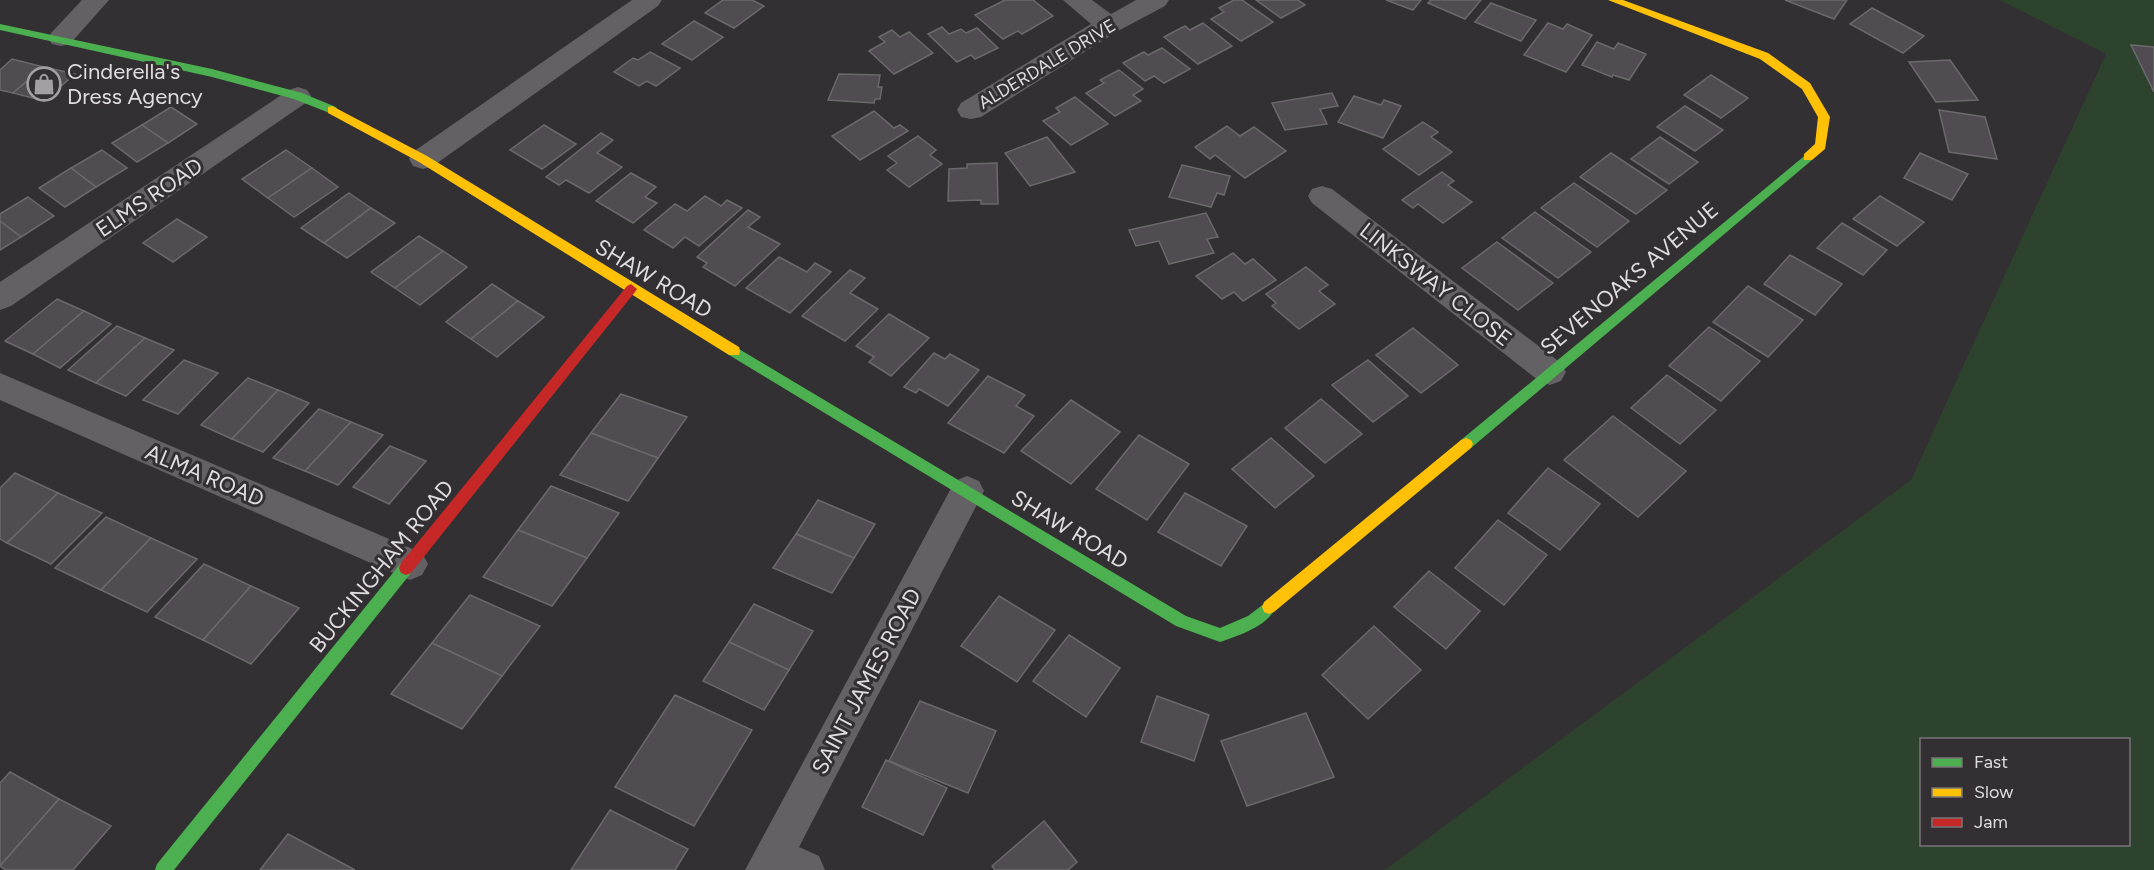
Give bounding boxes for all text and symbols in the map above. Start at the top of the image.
street label: ALDERDALE DRIVE [974,14,1120,114]
place label: Cinderella's Dress Agency [67,58,203,110]
shop icon: Cinderella's Dress Agency [26,66,62,102]
street label: ELMS ROAD [91,152,208,243]
street label: SEVENOAKS AVENUE [1535,196,1724,361]
street label: LINKSWAY CLOSE [1354,217,1517,352]
street label: SHAW ROAD [590,233,717,324]
street label: ALMA ROAD [141,438,268,513]
street label: BUCKINGHAM ROAD [303,475,459,658]
street label: SHAW ROAD [1006,484,1133,575]
street label: SAINT JAMES ROAD [806,584,927,779]
legend [1920,738,2130,846]
text: Fast [1974,751,2008,773]
text: Slow [1974,781,2013,803]
text: Jam [1974,811,2008,833]

